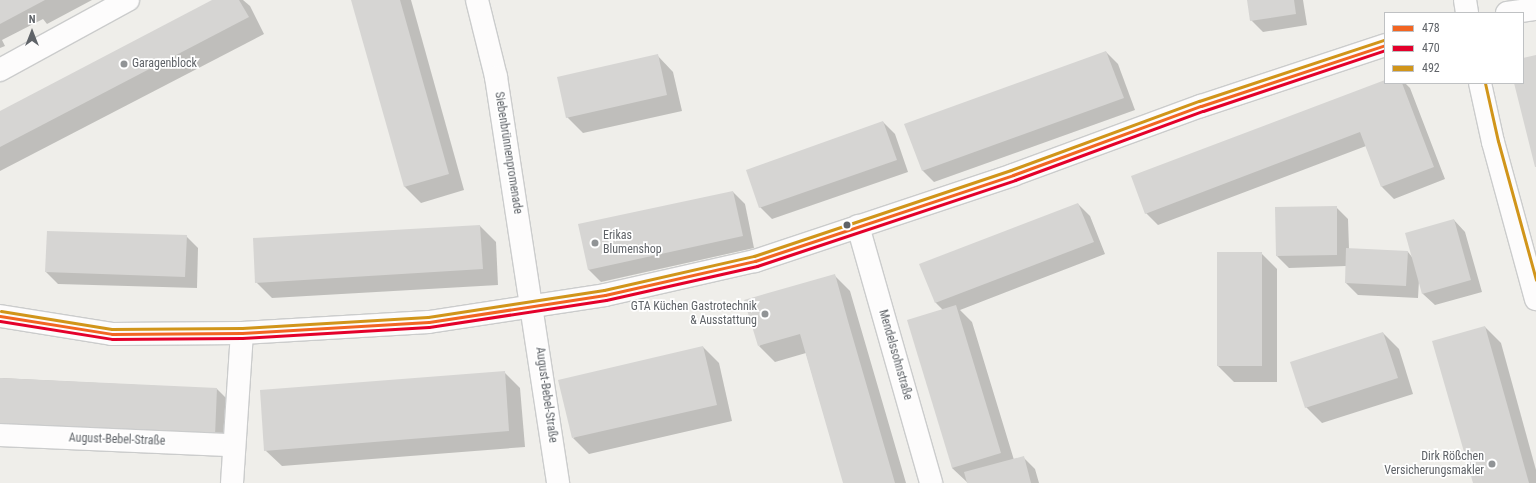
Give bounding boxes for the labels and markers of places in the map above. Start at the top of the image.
place label: Garagenblock [132,57,197,71]
marker: Garagenblock [119,59,129,69]
unlabelled marker [842,220,852,230]
place label: Erikas Blumenshop [603,229,662,257]
marker: Erikas Blumenshop [590,238,600,248]
place label: GTA Küchen Gastrotechnik & Ausstattung [631,300,757,328]
marker: GTA Küchen Gastrotechnik & Ausstattung [760,309,770,319]
place label: Dirk Rößchen Versicherungsmakler [1384,450,1484,478]
marker: Dirk Rößchen Versicherungsmakler [1487,459,1497,469]

